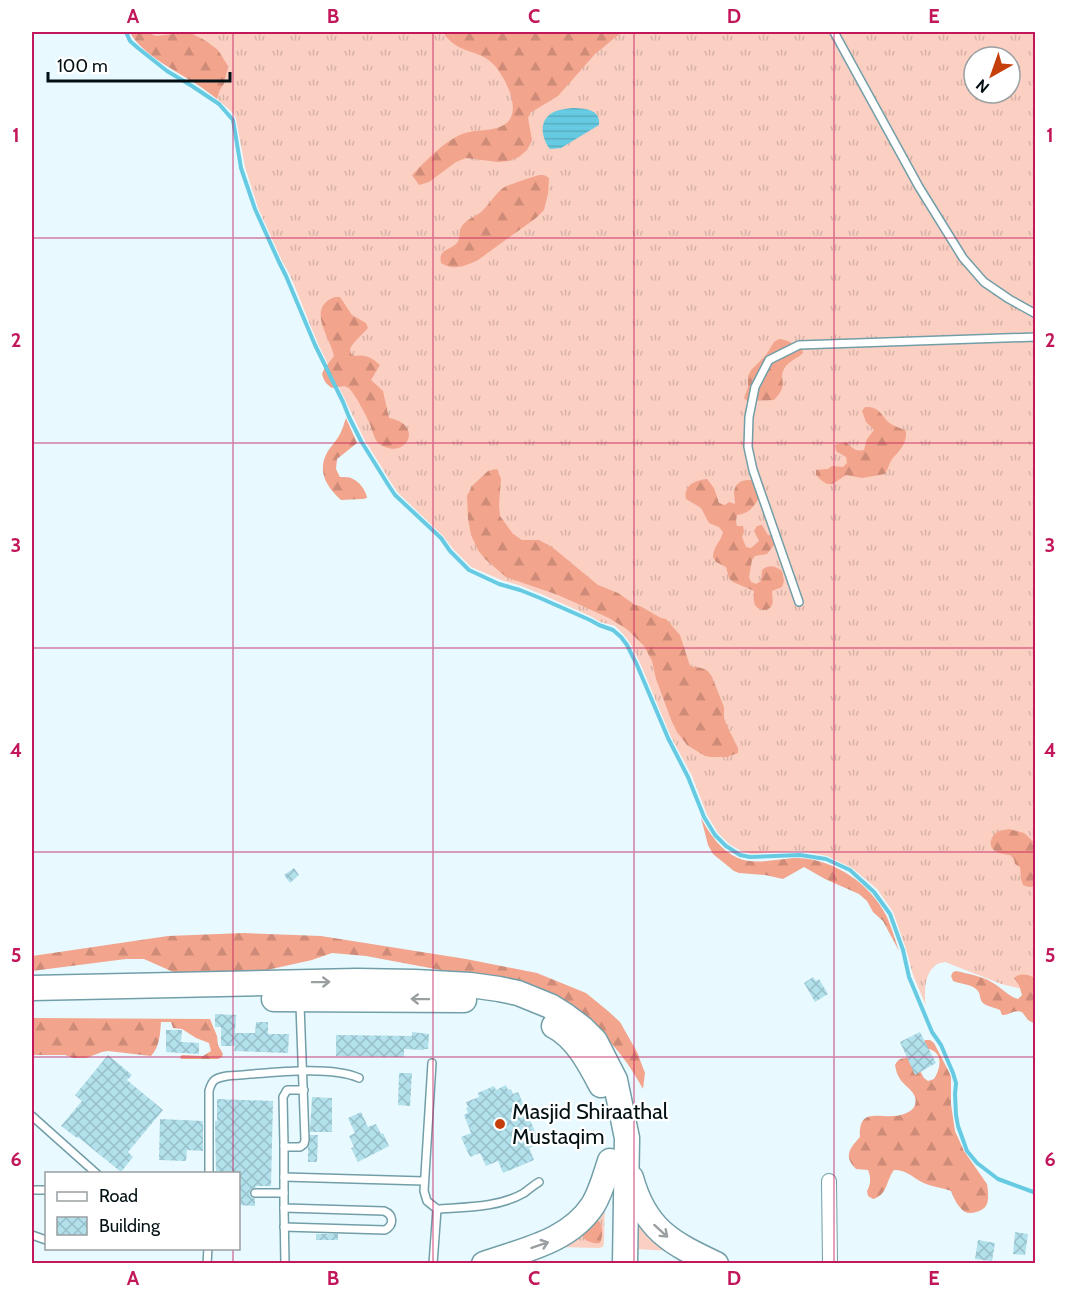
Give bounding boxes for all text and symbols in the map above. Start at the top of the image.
text: A [127,4,140,28]
text: B [327,4,339,28]
text: C [528,4,540,28]
text: D [727,4,741,28]
text: E [928,4,940,28]
scale bar [48,45,230,83]
north arrow [962,45,1022,105]
text: 100 m [57,55,108,77]
text: N [972,75,993,97]
text: 1 [12,123,20,147]
text: 1 [1046,123,1054,147]
text: 2 [11,328,21,352]
text: 2 [1045,328,1055,352]
text: 3 [11,533,21,557]
text: 3 [1045,533,1055,557]
text: 4 [10,738,22,762]
text: 4 [1044,738,1056,762]
text: 5 [11,943,21,967]
text: 5 [1045,943,1055,967]
one-way arrow [310,976,330,988]
one-way arrow [411,994,431,1005]
place label: Masjid Shiraathal Mustaqim [512,1098,669,1150]
marker: Masjid Shiraathal Mustaqim [493,1117,507,1131]
text: 6 [10,1147,22,1171]
text: 6 [1044,1147,1056,1171]
legend [45,1172,240,1250]
text: Road [99,1185,138,1207]
text: Building [99,1215,161,1237]
one-way arrow [653,1224,668,1238]
one-way arrow [530,1238,548,1249]
text: A [127,1266,140,1290]
text: B [327,1266,339,1290]
text: C [528,1266,540,1290]
text: D [727,1266,741,1290]
text: E [928,1266,940,1290]

